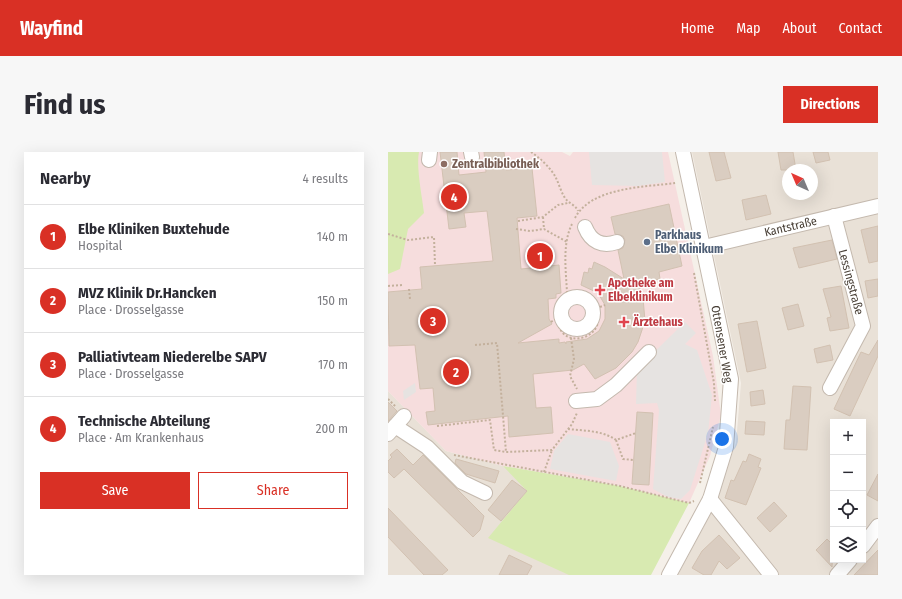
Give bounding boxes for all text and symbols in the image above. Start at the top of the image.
text: Wayfind [20,17,83,40]
text: Home [681,20,714,37]
text: Map [736,20,760,37]
text: About [782,20,817,37]
text: Contact [839,20,882,37]
button: Directions [783,86,878,123]
text: Find us [24,88,106,121]
place label: Zentralbibliothek [452,157,540,171]
marker: Zentralbibliothek [439,159,449,169]
north arrow [782,164,818,200]
text: Nearby [40,168,91,189]
text: 4 results [302,171,348,186]
pin: 4 [441,182,467,212]
street label: Kantstraße [763,214,818,240]
text: Elbe Kliniken Buxtehude [78,220,230,238]
place label: Parkhaus Elbe Klinikum [655,228,723,256]
text: 1 [50,229,56,244]
text: 140 m [317,229,348,244]
marker: Parkhaus Elbe Klinikum [642,237,652,247]
text: Hospital [78,238,122,253]
pin: 1 [527,241,553,271]
street label: Lessingstraße [836,248,866,316]
place label: Apotheke am Elbeklinikum [607,276,674,304]
text: MVZ Klinik Dr.Hancken [78,284,217,302]
marker: Apotheke am Elbeklinikum [595,285,605,295]
text: 2 [50,293,56,308]
text: 150 m [317,293,348,308]
text: Place · Drosselgasse [78,302,184,317]
street label: Ottensener Weg [708,304,736,384]
pin: 3 [420,306,446,336]
place label: Ärztehaus [632,314,683,329]
marker: Ärztehaus [618,316,630,328]
text: Palliativteam Niederelbe SAPV [78,348,267,366]
text: 3 [50,357,56,372]
text: 170 m [318,357,348,372]
pin: 2 [443,357,469,387]
text: Place · Drosselgasse [78,366,184,381]
text: Technische Abteilung [78,412,210,430]
map controls [830,419,866,563]
button: + [830,419,866,455]
text: 4 [50,421,56,436]
text: 200 m [316,421,348,436]
your location [712,429,732,449]
text: Place · Am Krankenhaus [78,430,204,445]
button: − [830,455,866,491]
button: Save [40,472,190,509]
button: Share [198,472,348,509]
button: locate [830,491,866,527]
button: layers [830,527,866,563]

